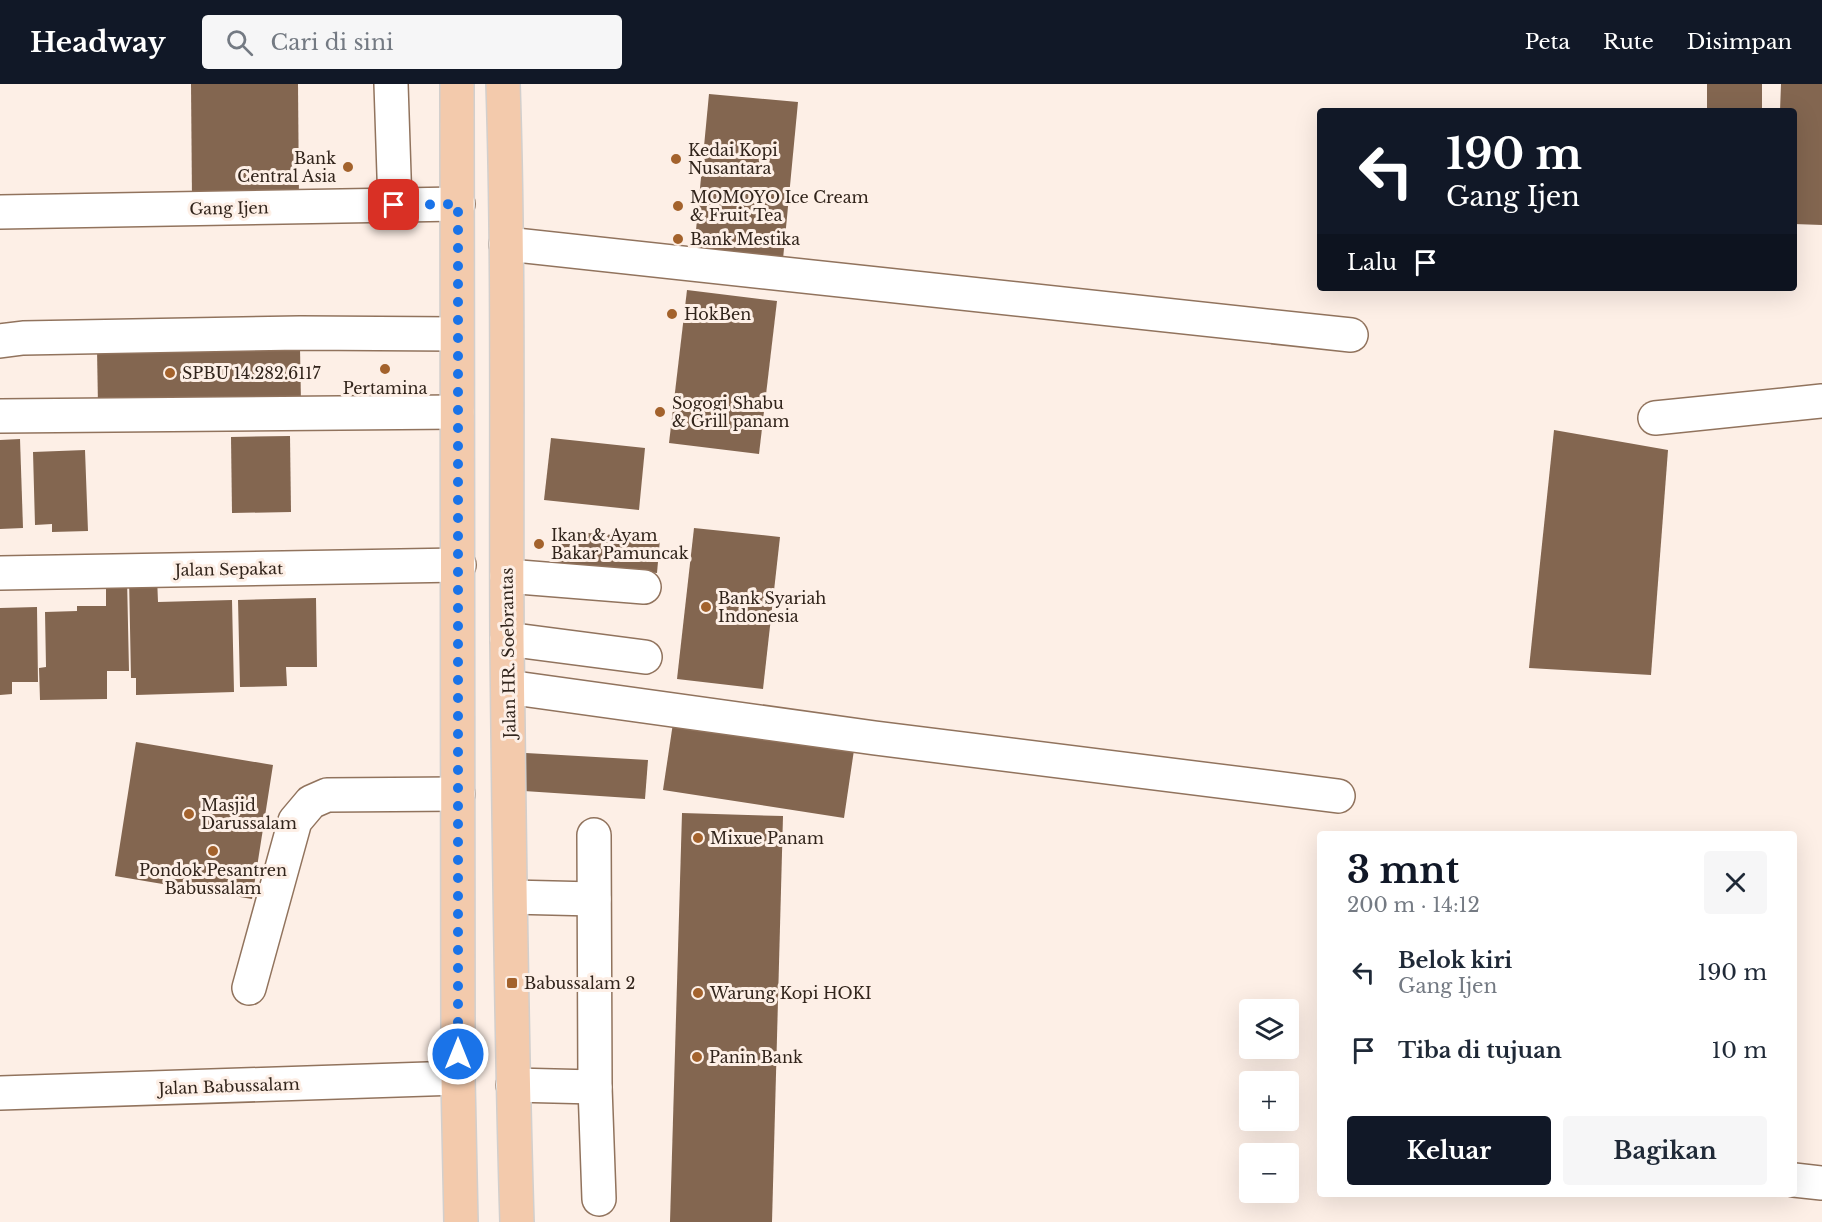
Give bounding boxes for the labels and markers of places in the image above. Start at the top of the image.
place label: Kedai Kopi Nusantara [688,140,778,178]
place label: Bank Central Asia [237,148,336,186]
marker: Kedai Kopi Nusantara [669,152,683,166]
marker: Bank Central Asia [341,160,355,174]
pin [368,179,419,230]
place label: MOMOYO Ice Cream & Fruit Tea [690,187,869,225]
marker: MOMOYO Ice Cream & Fruit Tea [671,199,685,213]
place label: Bank Mestika [690,229,800,249]
marker: Bank Mestika [671,232,685,246]
place label: HokBen [684,304,751,324]
marker: HokBen [665,307,679,321]
marker: Pertamina [378,362,392,376]
place label: SPBU 14.282.6117 [182,363,321,383]
marker: SPBU 14.282.6117 [163,366,177,380]
place label: Pertamina [343,378,427,398]
place label: Sogogi Shabu & Grill panam [672,393,789,431]
marker: Sogogi Shabu & Grill panam [653,405,667,419]
place label: Ikan & Ayam Bakar Pamuncak [551,525,689,563]
marker: Ikan & Ayam Bakar Pamuncak [532,537,546,551]
place label: Bank Syariah Indonesia [718,588,826,626]
marker: Bank Syariah Indonesia [699,600,713,614]
place label: Masjid Darussalam [201,795,297,833]
marker: Masjid Darussalam [182,807,196,821]
place label: Mixue Panam [710,828,824,848]
marker: Mixue Panam [691,831,705,845]
marker: Pondok Pesantren Babussalam [206,844,220,858]
place label: Pondok Pesantren Babussalam [139,860,287,898]
place label: Babussalam 2 [524,973,635,993]
marker: Babussalam 2 [505,976,519,990]
place label: Warung Kopi HOKI [709,983,872,1003]
marker: Warung Kopi HOKI [691,986,705,1000]
place label: Panin Bank [709,1047,803,1067]
marker: Panin Bank [690,1050,704,1064]

